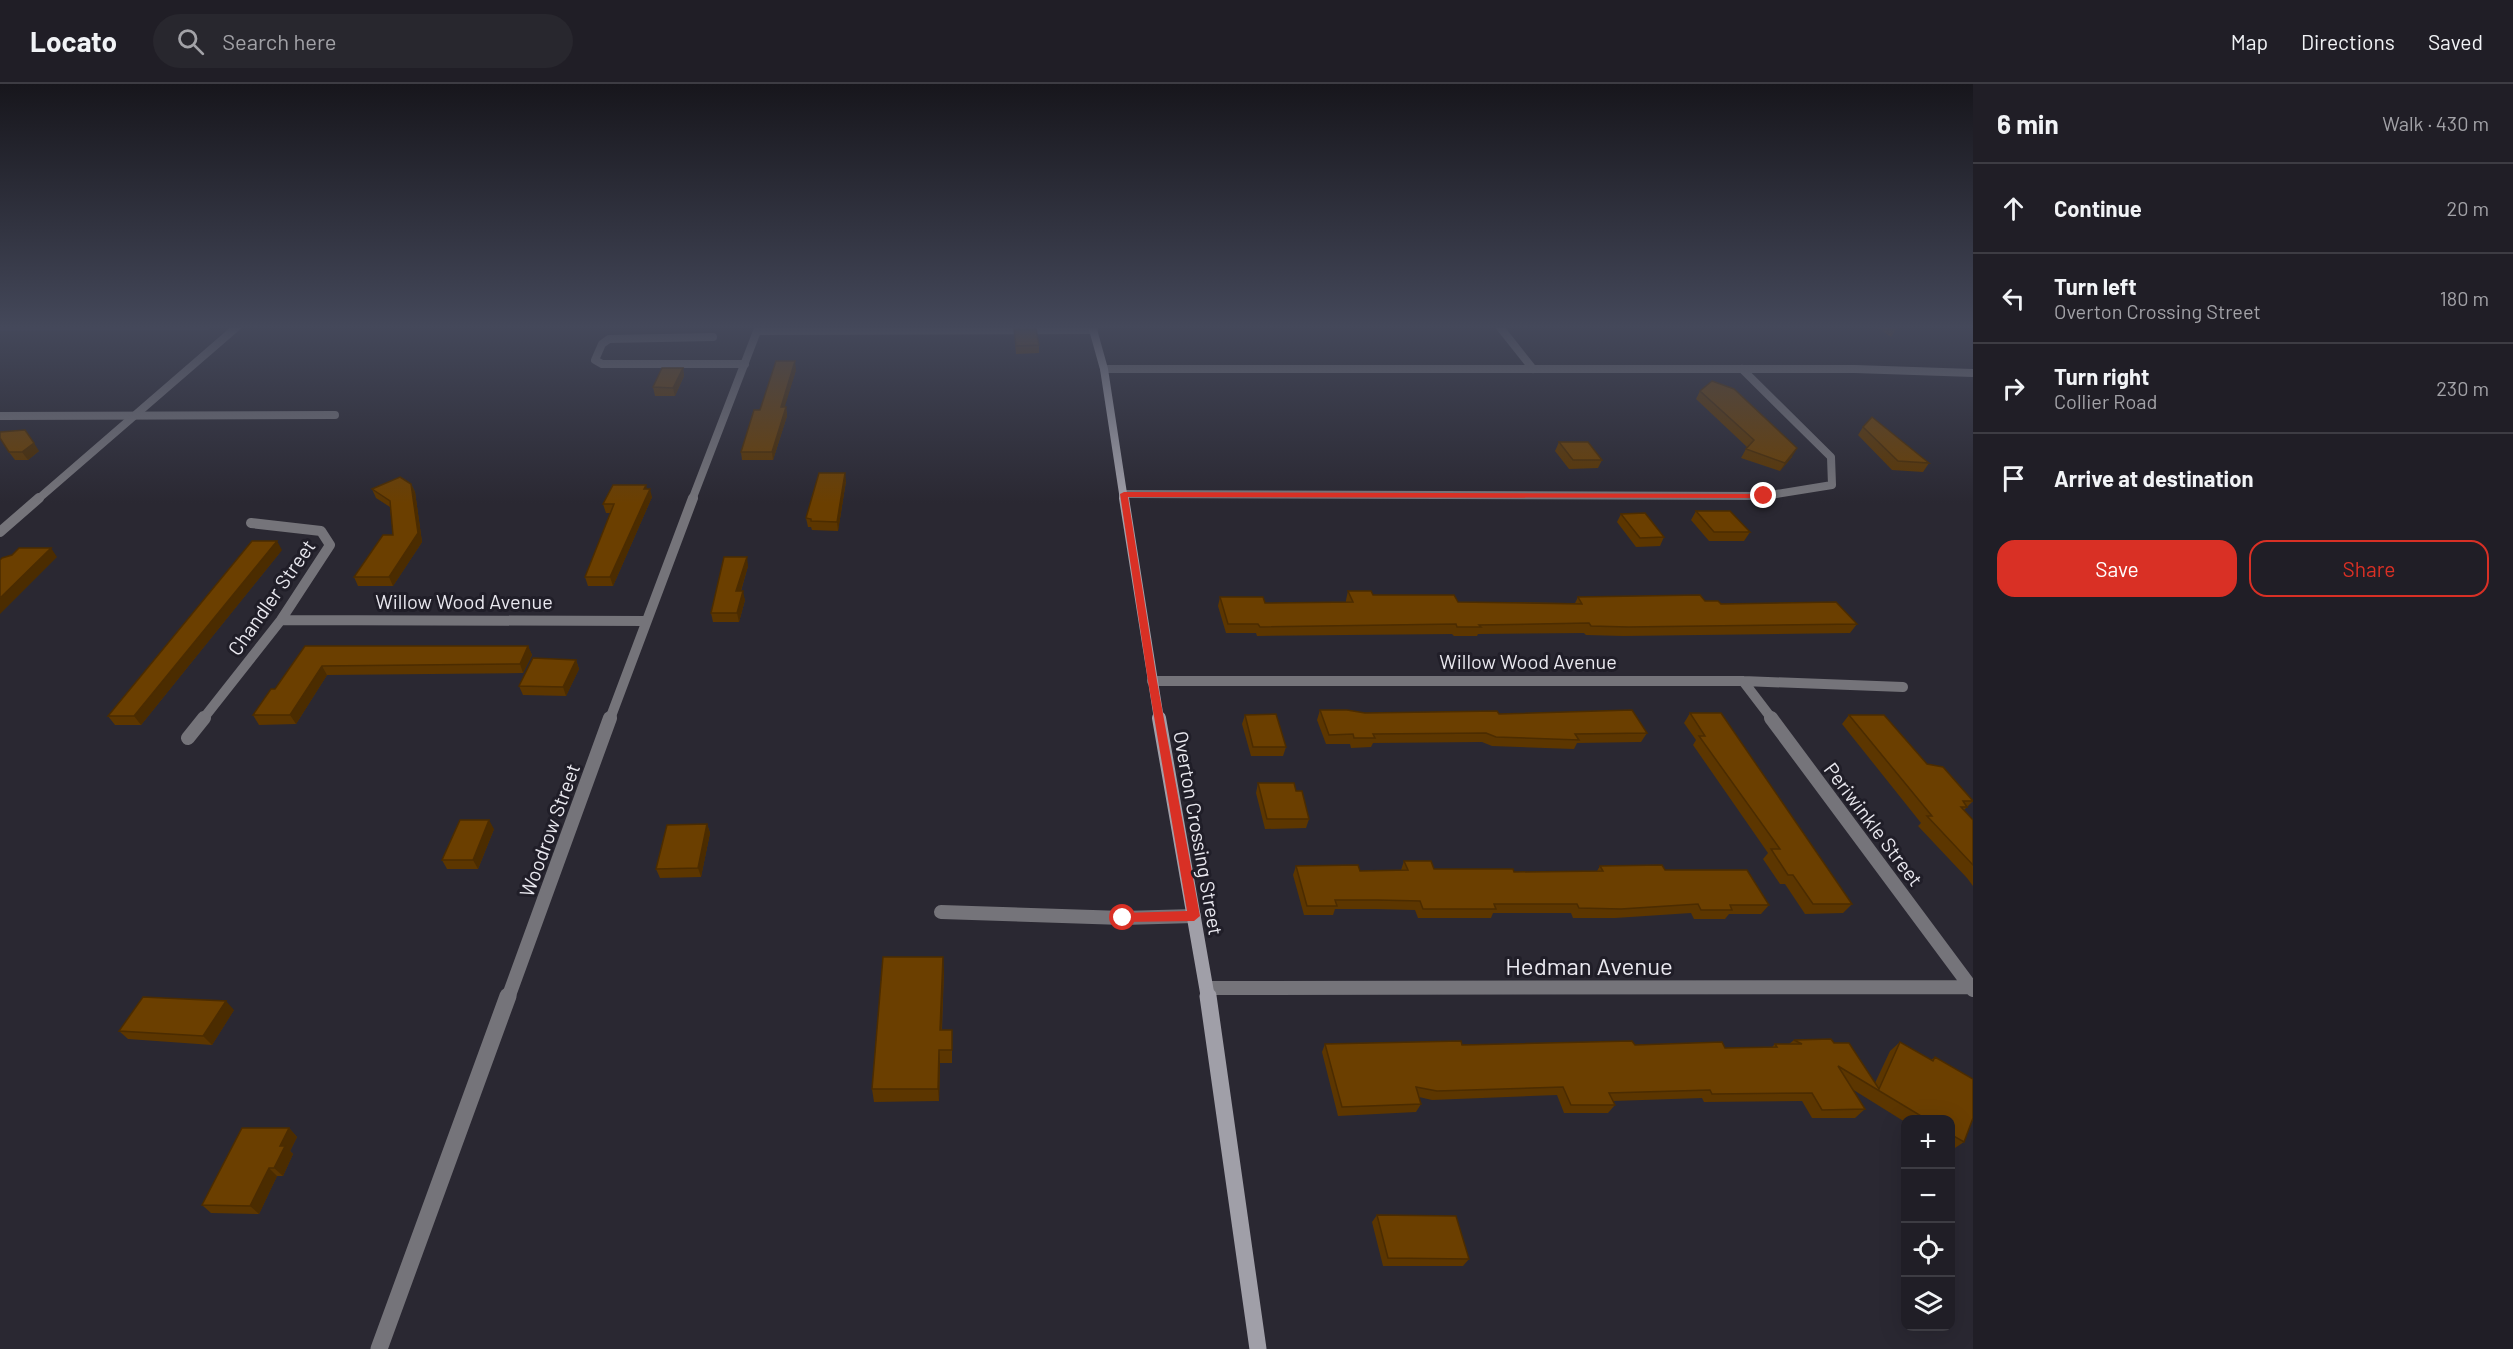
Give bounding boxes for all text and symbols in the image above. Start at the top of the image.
search box [153,14,573,68]
text: Locato [30,24,117,58]
icon: search [174,25,207,58]
text: Search here [222,28,337,54]
text: Map [2231,29,2268,54]
text: Directions [2301,29,2395,54]
text: Saved [2428,29,2483,54]
text: 6 min [1997,108,2059,139]
text: Walk · 430 m [2382,111,2489,135]
icon: ahead [1997,192,2030,225]
text: Continue [2054,195,2142,221]
text: 20 m [2446,196,2489,220]
text: Turn left [2054,273,2137,299]
icon: left [1997,282,2030,315]
text: 180 m [2440,286,2489,310]
text: Overton Crossing Street [2054,299,2261,323]
text: Turn right [2054,363,2149,389]
icon: right [1997,372,2030,405]
text: 230 m [2436,376,2489,400]
text: Collier Road [2054,389,2157,413]
icon: arrive [1997,462,2030,495]
text: Arrive at destination [2054,465,2253,491]
route end [1750,482,1776,508]
street label: Chandler Street [222,534,320,660]
button: Save [1997,540,2237,597]
button: Share [2249,540,2489,597]
street label: Willow Wood Avenue [375,589,553,613]
street label: Willow Wood Avenue [1439,649,1617,673]
street label: Overton Crossing Street [1169,729,1229,937]
street label: Periwinkle Street [1820,757,1928,891]
street label: Woodrow Street [514,760,584,900]
route start [1109,904,1135,930]
street label: Hedman Avenue [1505,951,1673,980]
map controls [1901,1115,1955,1331]
button: + [1901,1115,1955,1169]
button: − [1901,1169,1955,1223]
button: locate [1901,1223,1955,1277]
button: layers [1901,1277,1955,1331]

